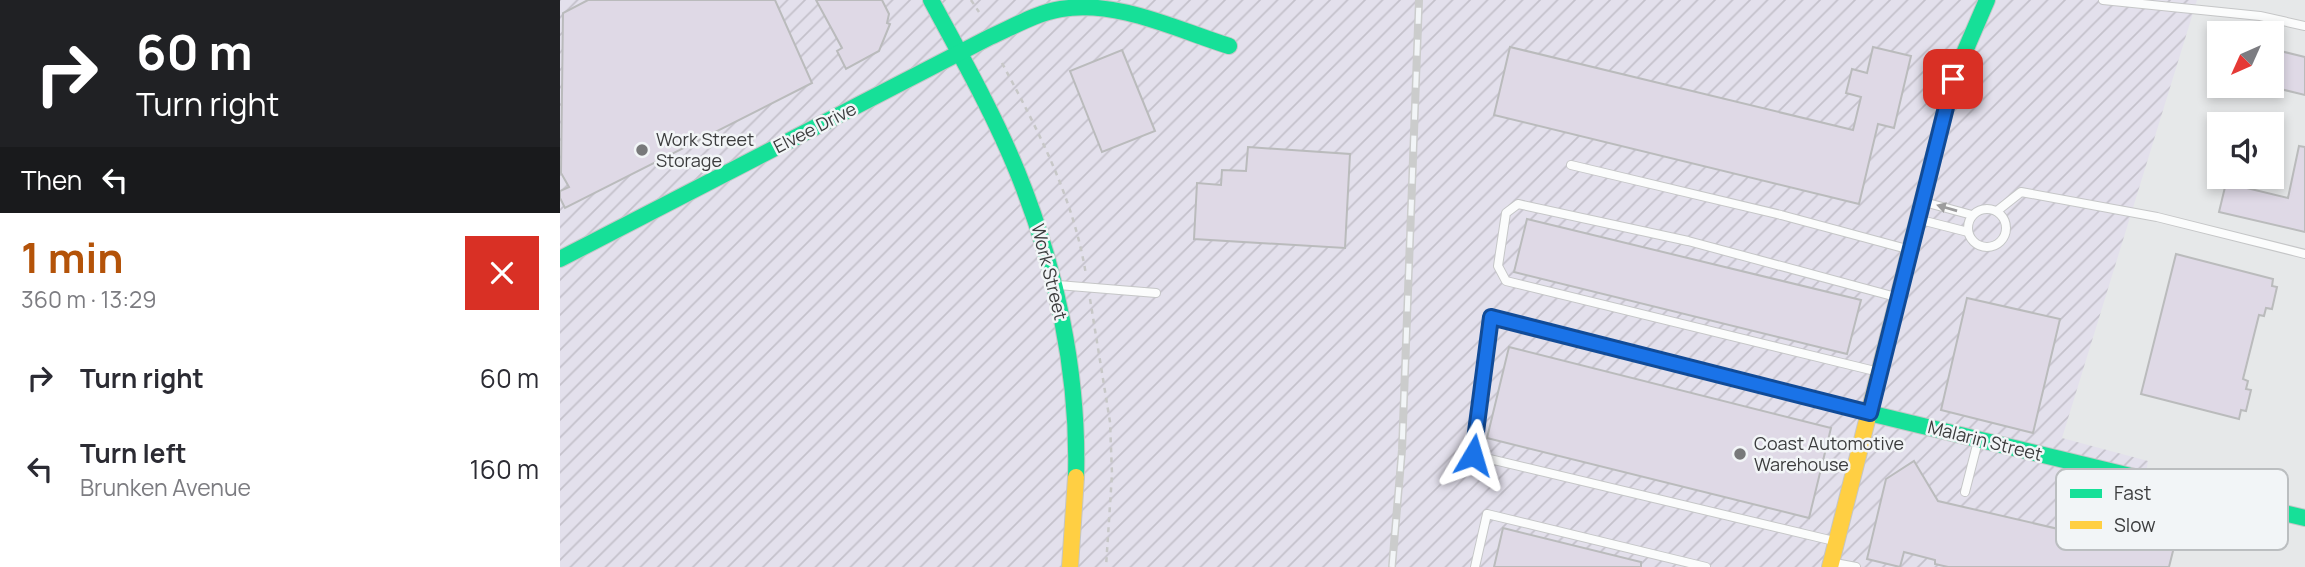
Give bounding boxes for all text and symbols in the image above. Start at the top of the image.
text: 60 m [136,18,253,85]
north arrow [2207,21,2284,98]
map controls [2207,21,2284,189]
icon: right [21,28,112,119]
pin [1923,49,1983,109]
icon: arrive [1934,60,1972,98]
text: Turn right [136,82,279,126]
street label: Elvee Drive [769,96,860,158]
button: sound [2207,112,2284,189]
place label: Work Street Storage [656,127,754,172]
marker: Work Street Storage [634,142,650,158]
icon: left [96,161,134,199]
text: Then [21,162,82,198]
one-way arrow [1936,202,1958,213]
street label: Work Street [1026,221,1074,322]
text: 1 min [21,228,124,286]
button: close [465,236,539,310]
text: 360 m · 13:29 [21,283,156,315]
icon: right [21,359,59,397]
text: Turn right [80,360,204,396]
text: 60 m [480,360,539,396]
street label: Malarin Street [1925,414,2045,466]
position arrow [1436,418,1510,492]
place label: Coast Automotive Warehouse [1754,431,1904,476]
text: Turn left [80,435,187,471]
marker: Coast Automotive Warehouse [1732,446,1748,462]
icon: left [21,450,59,488]
text: 160 m [470,451,539,487]
legend [2056,469,2288,550]
text: Brunken Avenue [80,471,251,503]
text: Fast [2114,480,2151,506]
text: Slow [2114,512,2156,538]

